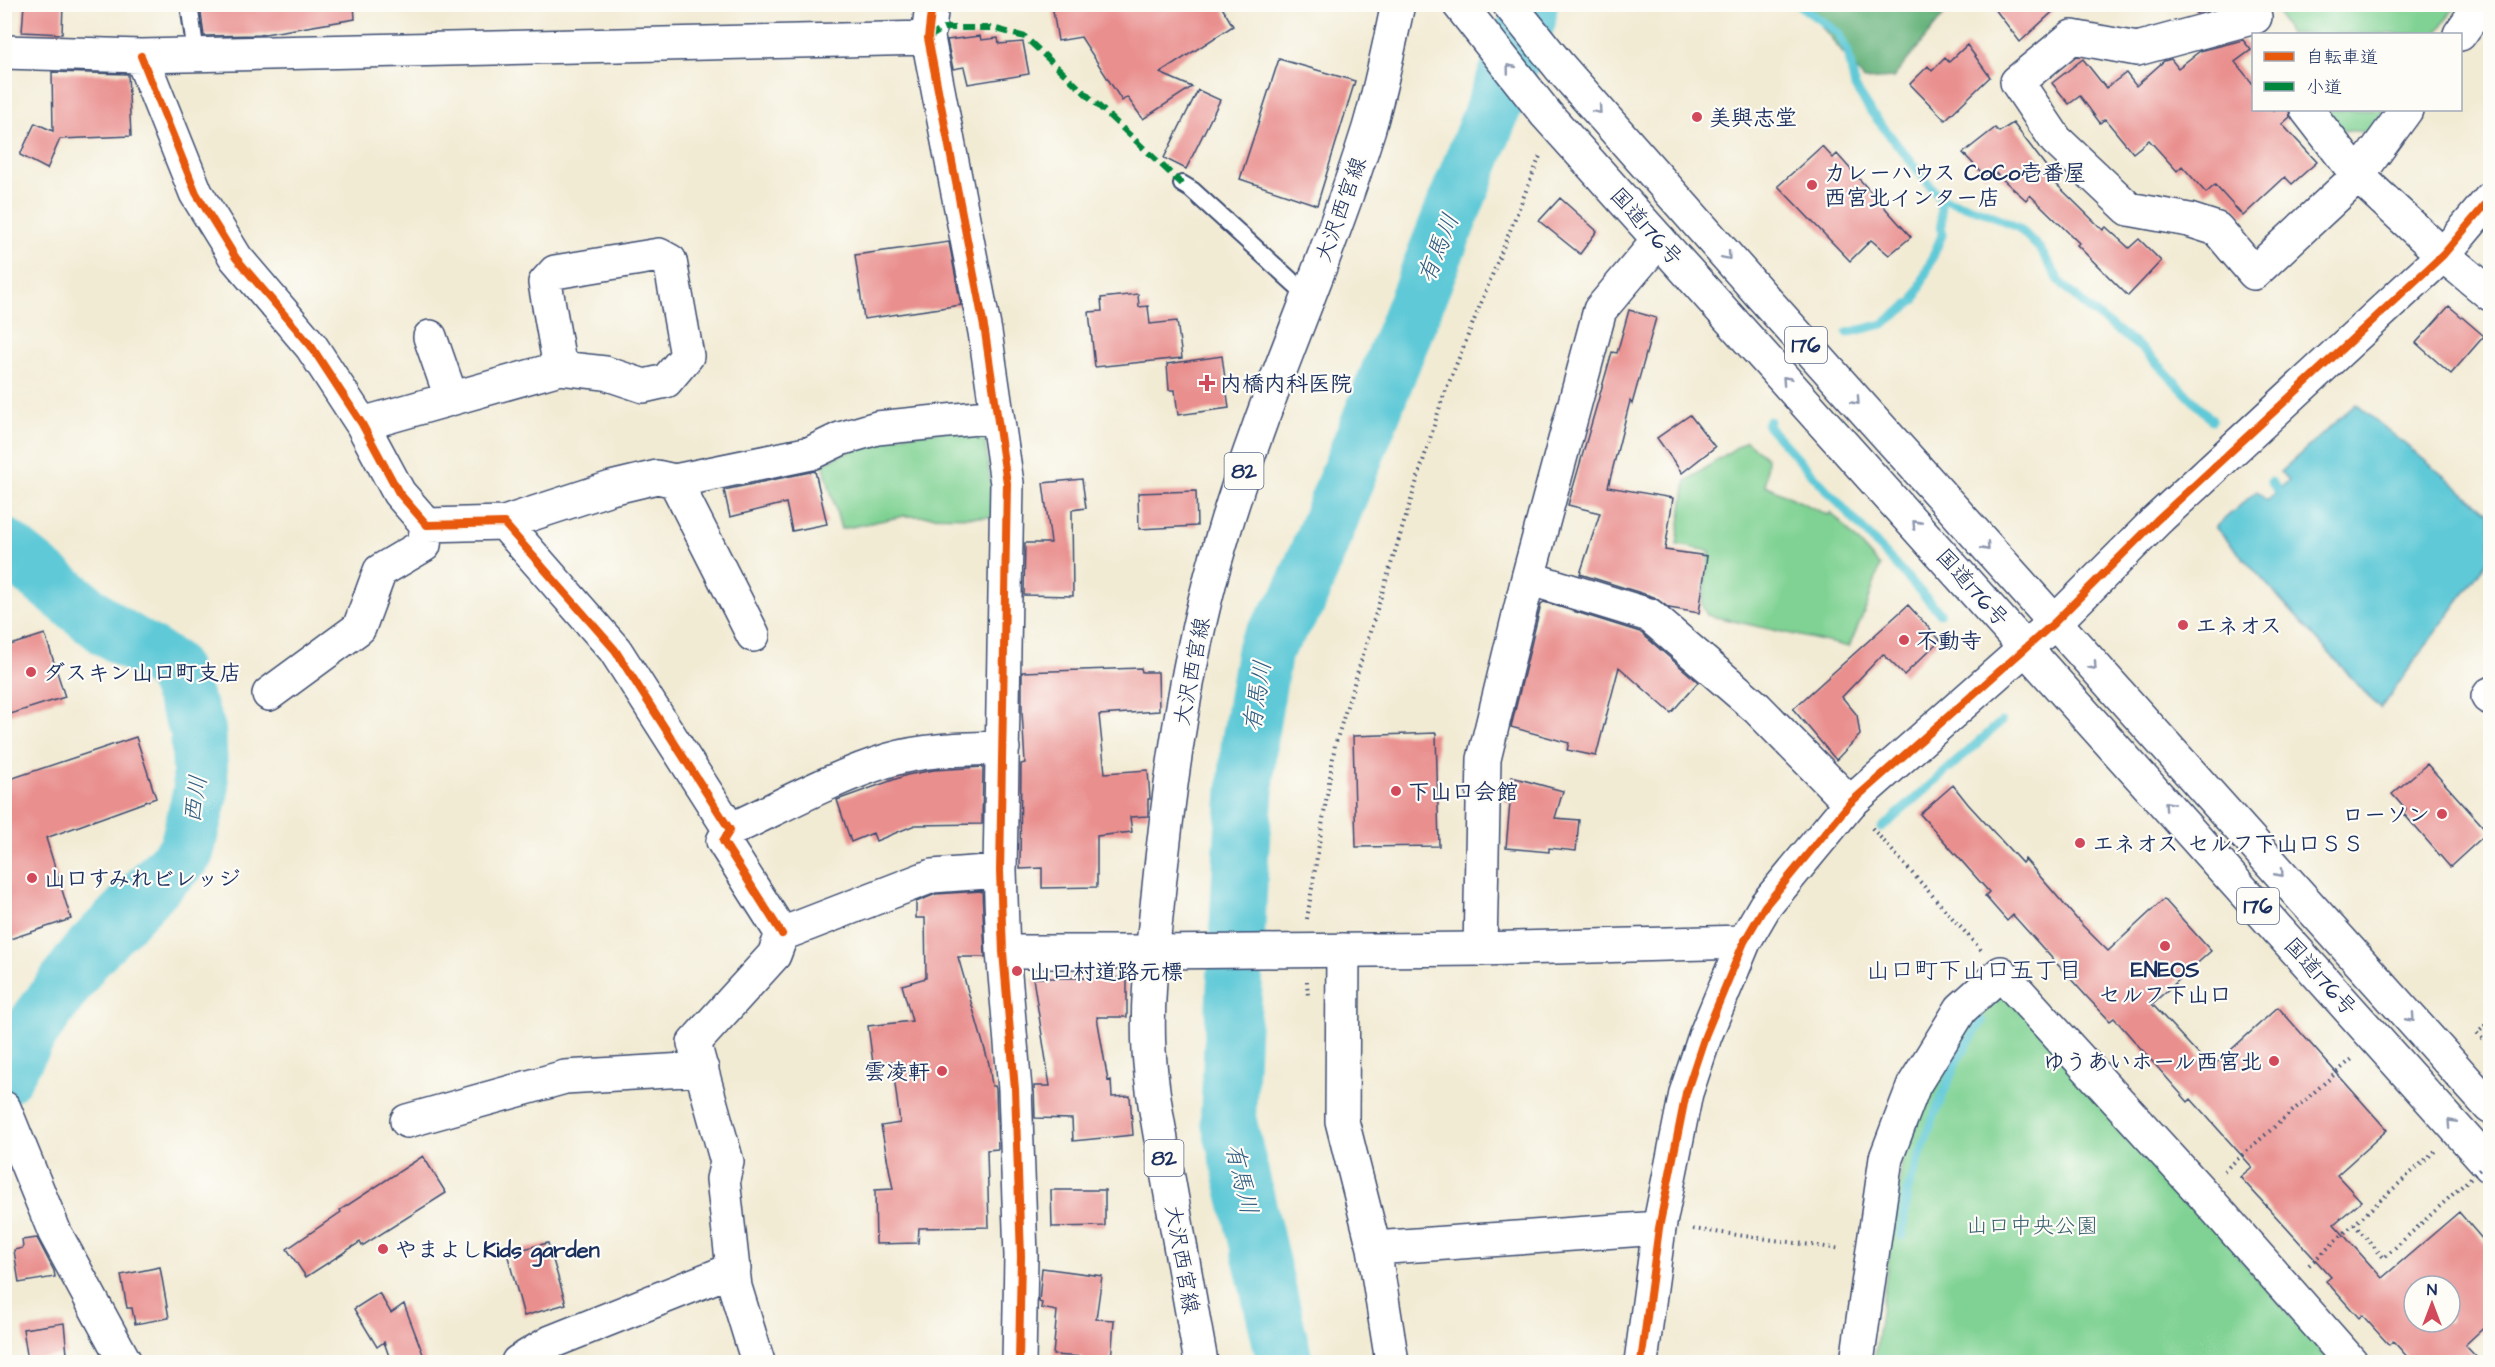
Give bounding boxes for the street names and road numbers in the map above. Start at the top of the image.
street label: 大沢西宮線 [1308,153,1375,267]
street label: 国道176号 [1602,181,1690,273]
road number: 176 [1785,327,1827,363]
road number: 82 [1224,453,1264,489]
street label: 国道176号 [1928,542,2016,634]
street label: 大沢西宮線 [1167,614,1218,728]
road number: 176 [2237,888,2279,924]
street label: 国道176号 [2276,931,2364,1023]
road number: 82 [1144,1140,1184,1176]
street label: 大沢西宮線 [1157,1202,1206,1316]

